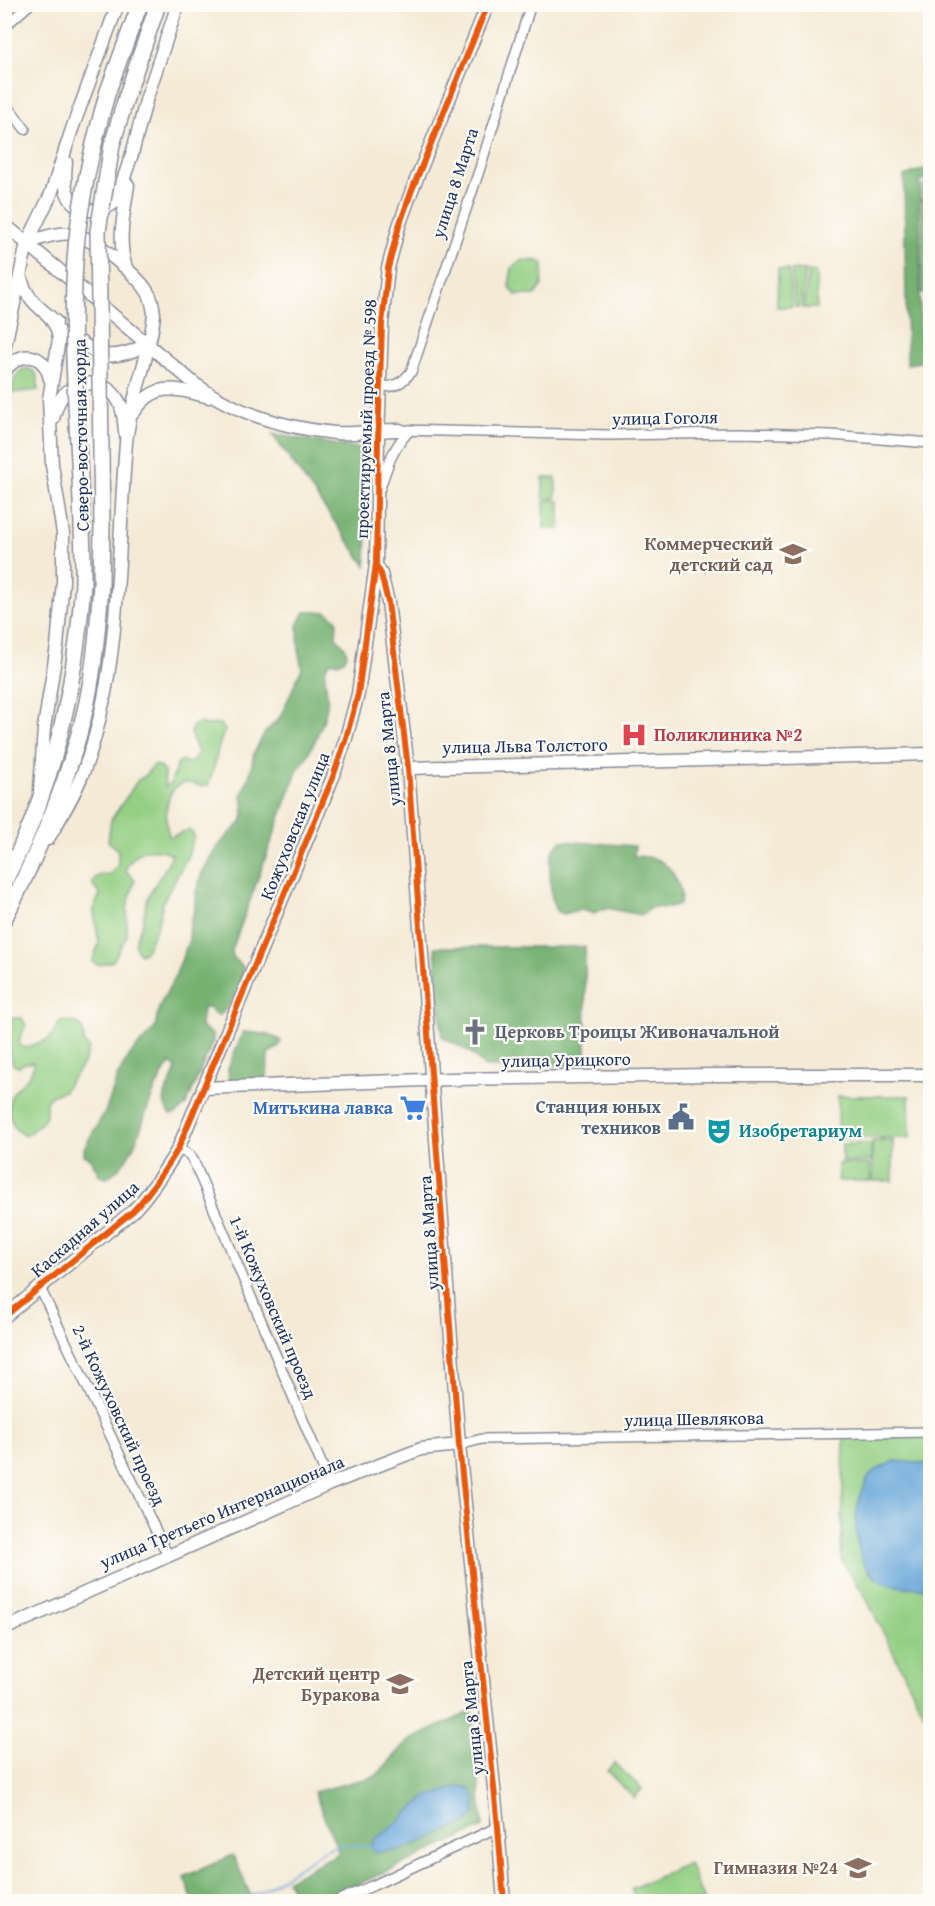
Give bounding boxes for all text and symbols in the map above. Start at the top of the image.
street label: улица 8 Марта [424,124,485,243]
street label: проектируемый проезд № 598 [348,299,383,539]
street label: Северо-восточная хорда [65,338,96,531]
street label: улица Гоголя [611,403,718,432]
place label: Коммерческий детский сад [644,530,773,578]
school or university icon: Коммерческий детский сад [778,539,808,569]
street label: улица 8 Марта [369,690,408,809]
hospital icon: Поликлиника №2 [619,720,649,750]
place label: Поликлиника №2 [654,721,803,748]
street label: улица Льва Толстого [441,731,608,760]
street label: Кожуховская улица [253,747,337,904]
church icon: Церковь Троицы Живоначальной [460,1017,490,1047]
place label: Церковь Троицы Живоначальной [495,1018,780,1045]
street label: улица Урицкого [500,1045,631,1074]
supermarket icon: Митькина лавка [398,1093,428,1123]
place label: Станция юных техников [536,1093,662,1141]
place label: Митькина лавка [253,1094,394,1121]
public building icon: Станция юных техников [666,1102,696,1132]
theatre icon: Изобретариум [704,1116,734,1146]
place label: Изобретариум [739,1117,863,1144]
street label: Каскадная улица [24,1174,145,1283]
street label: улица 8 Марта [411,1174,446,1292]
street label: 1-й Кожуховский проезд [223,1211,324,1403]
street label: 2-й Кожуховский проезд [66,1320,173,1510]
street label: улица Шевлякова [623,1404,765,1433]
street label: улица Третьего Интернационала [94,1448,349,1576]
street label: улица 8 Марта [452,1659,491,1778]
place label: Детский центр Буракова [252,1660,381,1708]
school or university icon: Детский центр Буракова [385,1669,415,1699]
school or university icon: Гимназия №24 [843,1853,873,1883]
place label: Гимназия №24 [714,1854,838,1881]

